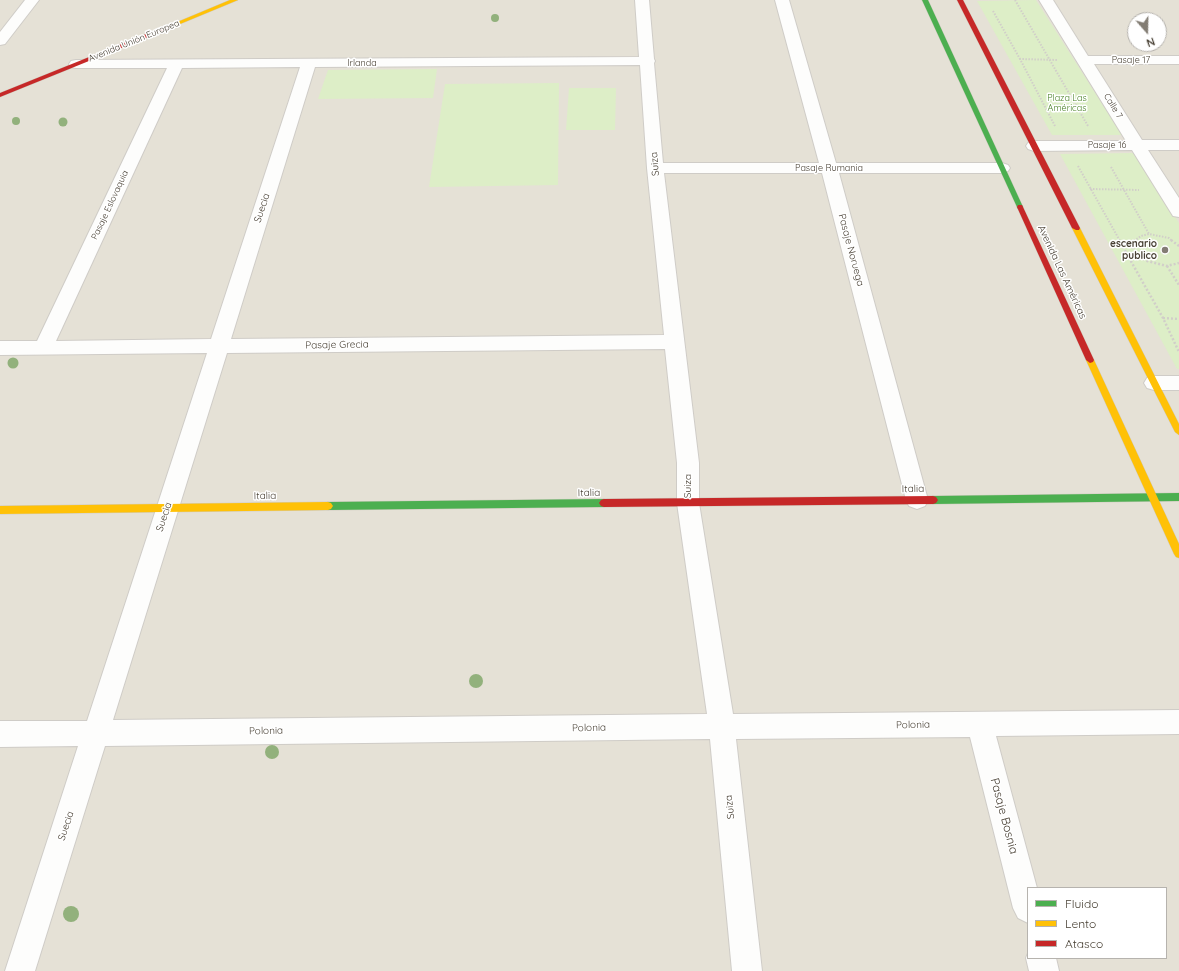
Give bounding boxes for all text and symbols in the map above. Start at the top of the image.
north arrow [1127,12,1167,52]
street label: Avenida Unión Europea [87,18,181,64]
text: N [1145,34,1157,50]
street label: Pasaje 17 [1112,55,1150,65]
street label: Irlanda [347,58,377,68]
street label: Calle 7 [1101,91,1125,121]
park label: Plaza Las Américas [1047,93,1087,114]
street label: Pasaje 16 [1088,140,1126,150]
street label: Suiza [648,151,662,177]
street label: Pasaje Rumania [795,163,863,173]
street label: Pasaje Eslovaquia [89,169,131,241]
street label: Suecia [252,192,272,224]
street label: Pasaje Noruega [836,212,866,288]
street label: Avenida Las Américas [1035,223,1089,321]
place label: escenario publico [1110,238,1157,262]
marker: escenario publico [1160,245,1170,255]
street label: Pasaje Grecia [305,338,369,352]
street label: Suiza [682,474,694,498]
street label: Italia [902,483,924,495]
street label: Italia [578,487,600,499]
street label: Italia [254,490,276,502]
street label: Suecia [154,501,174,533]
street label: Polonia [896,719,930,731]
street label: Polonia [572,722,606,734]
street label: Polonia [249,725,283,737]
street label: Pasaje Bosnia [987,776,1021,856]
street label: Suiza [723,794,737,820]
street label: Suecia [56,810,76,842]
legend [1027,887,1167,959]
text: Fluido [1065,896,1098,911]
text: Lento [1065,916,1096,931]
text: Atasco [1065,936,1103,951]

